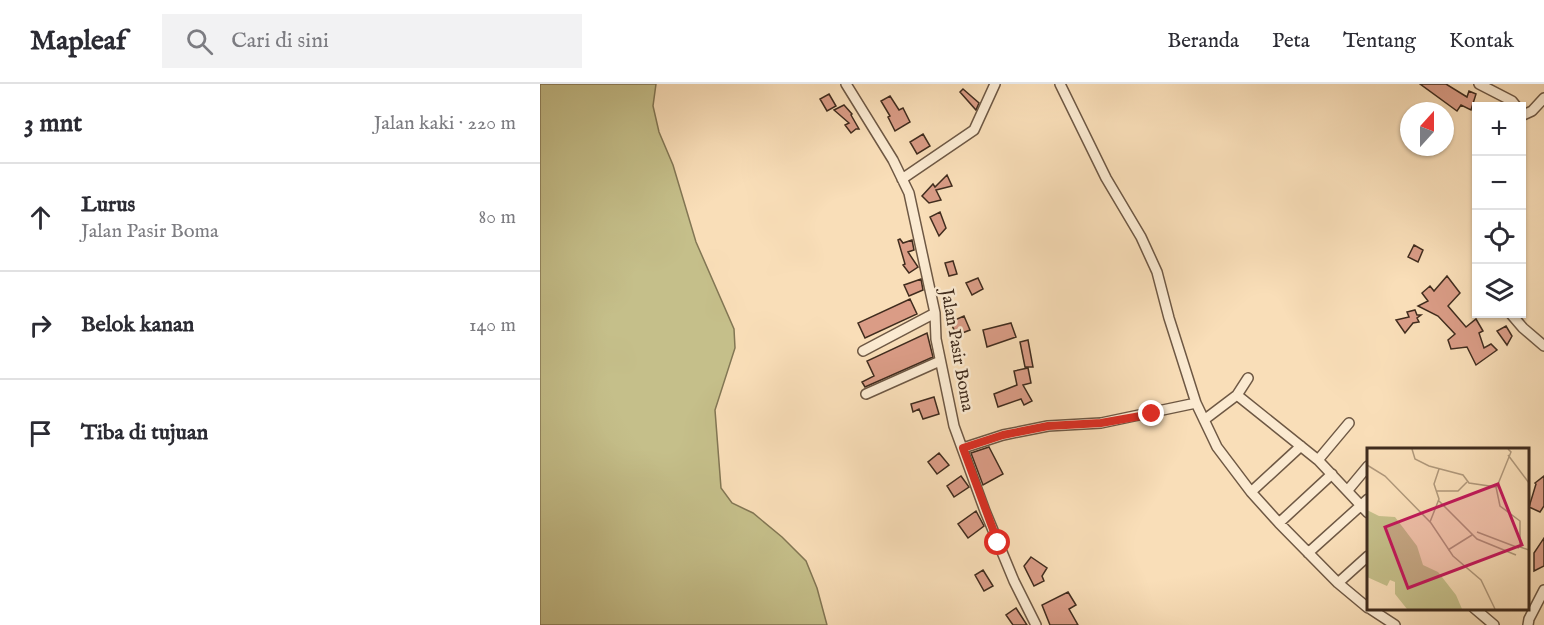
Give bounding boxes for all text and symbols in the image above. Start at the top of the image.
search box [162,14,582,68]
text: Mapleaf [30,24,126,59]
icon: search [183,25,216,58]
text: Cari di sini [231,27,329,55]
text: Beranda [1167,28,1239,55]
text: Peta [1272,28,1310,55]
text: Tentang [1343,28,1416,55]
text: Kontak [1449,28,1514,55]
north arrow [1400,102,1454,156]
map controls [1472,102,1526,318]
button: + [1472,102,1526,156]
text: 3 mnt [24,107,82,140]
text: Jalan kaki · 220 m [374,111,516,136]
button: − [1472,156,1526,210]
text: Lurus [81,191,135,219]
icon: ahead [24,201,57,234]
text: 80 m [479,205,516,230]
button: locate [1472,210,1526,264]
text: Jalan Pasir Boma [81,219,219,244]
button: layers [1472,264,1526,318]
street label: Jalan Pasir Boma [934,285,979,413]
icon: right [24,309,57,342]
text: Belok kanan [81,311,194,339]
text: 140 m [469,313,516,338]
route end [1138,400,1164,426]
icon: arrive [24,417,57,450]
text: Tiba di tujuan [81,419,208,447]
inset map [1367,448,1529,610]
route start [984,529,1010,555]

